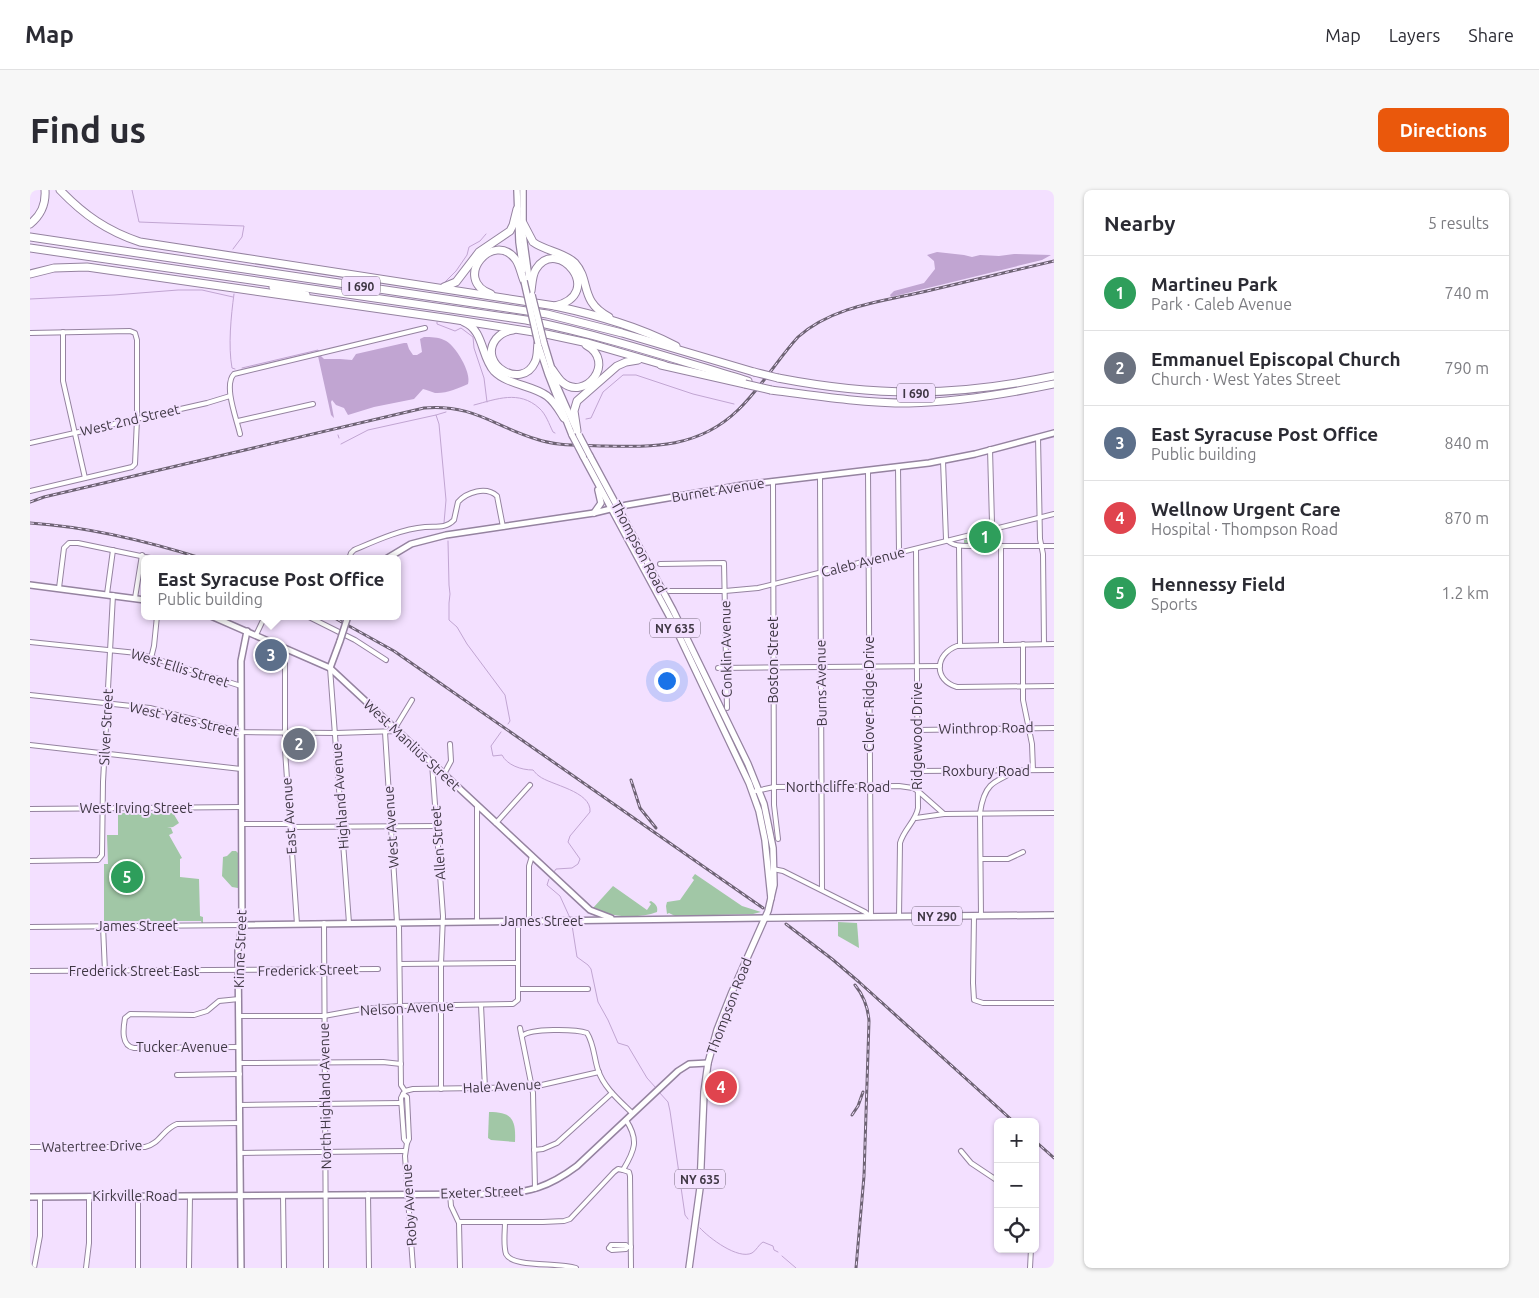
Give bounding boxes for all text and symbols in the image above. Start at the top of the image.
text: Map [25,21,74,48]
text: Map [1325,25,1361,45]
text: Layers [1389,25,1440,45]
text: Share [1468,25,1514,45]
button: Directions [1378,108,1509,152]
text: Find us [30,110,146,150]
text: Nearby [1104,211,1175,235]
text: 5 results [1428,214,1489,232]
text: Martineu Park [1151,273,1278,295]
road number: I 690 [342,276,380,295]
text: 1 [1115,284,1125,302]
text: 740 m [1444,284,1489,302]
text: Park · Caleb Avenue [1151,295,1292,313]
text: Emmanuel Episcopal Church [1151,348,1401,370]
text: 2 [1115,359,1125,377]
text: 790 m [1444,359,1489,377]
text: Church · West Yates Street [1151,370,1341,388]
road number: I 690 [897,384,935,402]
street label: West 2nd Street [79,401,182,439]
text: East Syracuse Post Office [1151,423,1378,445]
text: 3 [1115,434,1125,452]
text: 840 m [1444,434,1489,452]
text: Public building [1151,445,1256,463]
street label: Burnet Avenue [670,475,766,505]
street label: Thompson Road [608,498,670,596]
text: Wellnow Urgent Care [1151,498,1341,520]
text: 4 [1115,509,1125,527]
text: 870 m [1444,509,1489,527]
pin: 1 [969,518,1001,556]
text: Hospital · Thompson Road [1151,520,1338,538]
street label: Caleb Avenue [819,544,907,580]
popup [141,555,401,620]
text: East Syracuse Post Office [157,568,385,590]
text: Hennessy Field [1151,573,1285,595]
text: 5 [1115,584,1125,602]
text: 1.2 km [1441,584,1489,602]
text: Public building [157,590,263,608]
text: Sports [1151,595,1197,613]
street label: Conklin Avenue [717,600,735,698]
street label: Boston Street [765,616,781,704]
road number: NY 635 [650,618,700,638]
pin: 3 [255,636,287,674]
street label: Clover Ridge Drive [861,636,877,752]
street label: Burns Avenue [812,640,830,726]
street label: West Ellis Street [129,645,232,691]
your location [654,668,680,694]
street label: Ridgewood Drive [909,682,925,790]
street label: Silver Street [96,688,116,766]
street label: West Manlius Street [360,696,464,794]
street label: West Yates Street [128,699,241,739]
street label: Winthrop Road [938,719,1034,737]
pin: 2 [283,725,315,763]
street label: Highland Avenue [328,742,352,850]
street label: Roxbury Road [942,763,1030,779]
street label: East Avenue [278,777,300,855]
street label: Northcliffe Road [786,779,890,795]
street label: West Avenue [380,785,402,869]
street label: West Irving Street [79,800,193,816]
street label: Allen Street [427,805,449,881]
pin: 5 [111,858,143,896]
road number: NY 290 [912,906,962,926]
street label: Kinne Street [231,909,249,988]
street label: James Street [501,913,584,929]
street label: James Street [96,918,179,934]
street label: Thompson Road [703,956,755,1056]
street label: Frederick Street [258,961,359,979]
street label: Frederick Street East [69,963,200,979]
street label: Nelson Avenue [360,998,454,1018]
street label: North Highland Avenue [316,1022,334,1170]
street label: Tucker Avenue [136,1039,228,1055]
pin: 4 [705,1068,737,1106]
street label: Hale Avenue [462,1076,542,1096]
map controls [994,1118,1039,1253]
button: + [994,1118,1039,1163]
street label: Watertree Drive [41,1137,143,1155]
street label: Roby Avenue [398,1163,420,1247]
button: − [994,1163,1039,1208]
road number: NY 635 [675,1170,725,1189]
street label: Exeter Street [440,1183,524,1201]
street label: Kirkville Road [92,1188,178,1204]
button: locate [994,1208,1039,1253]

